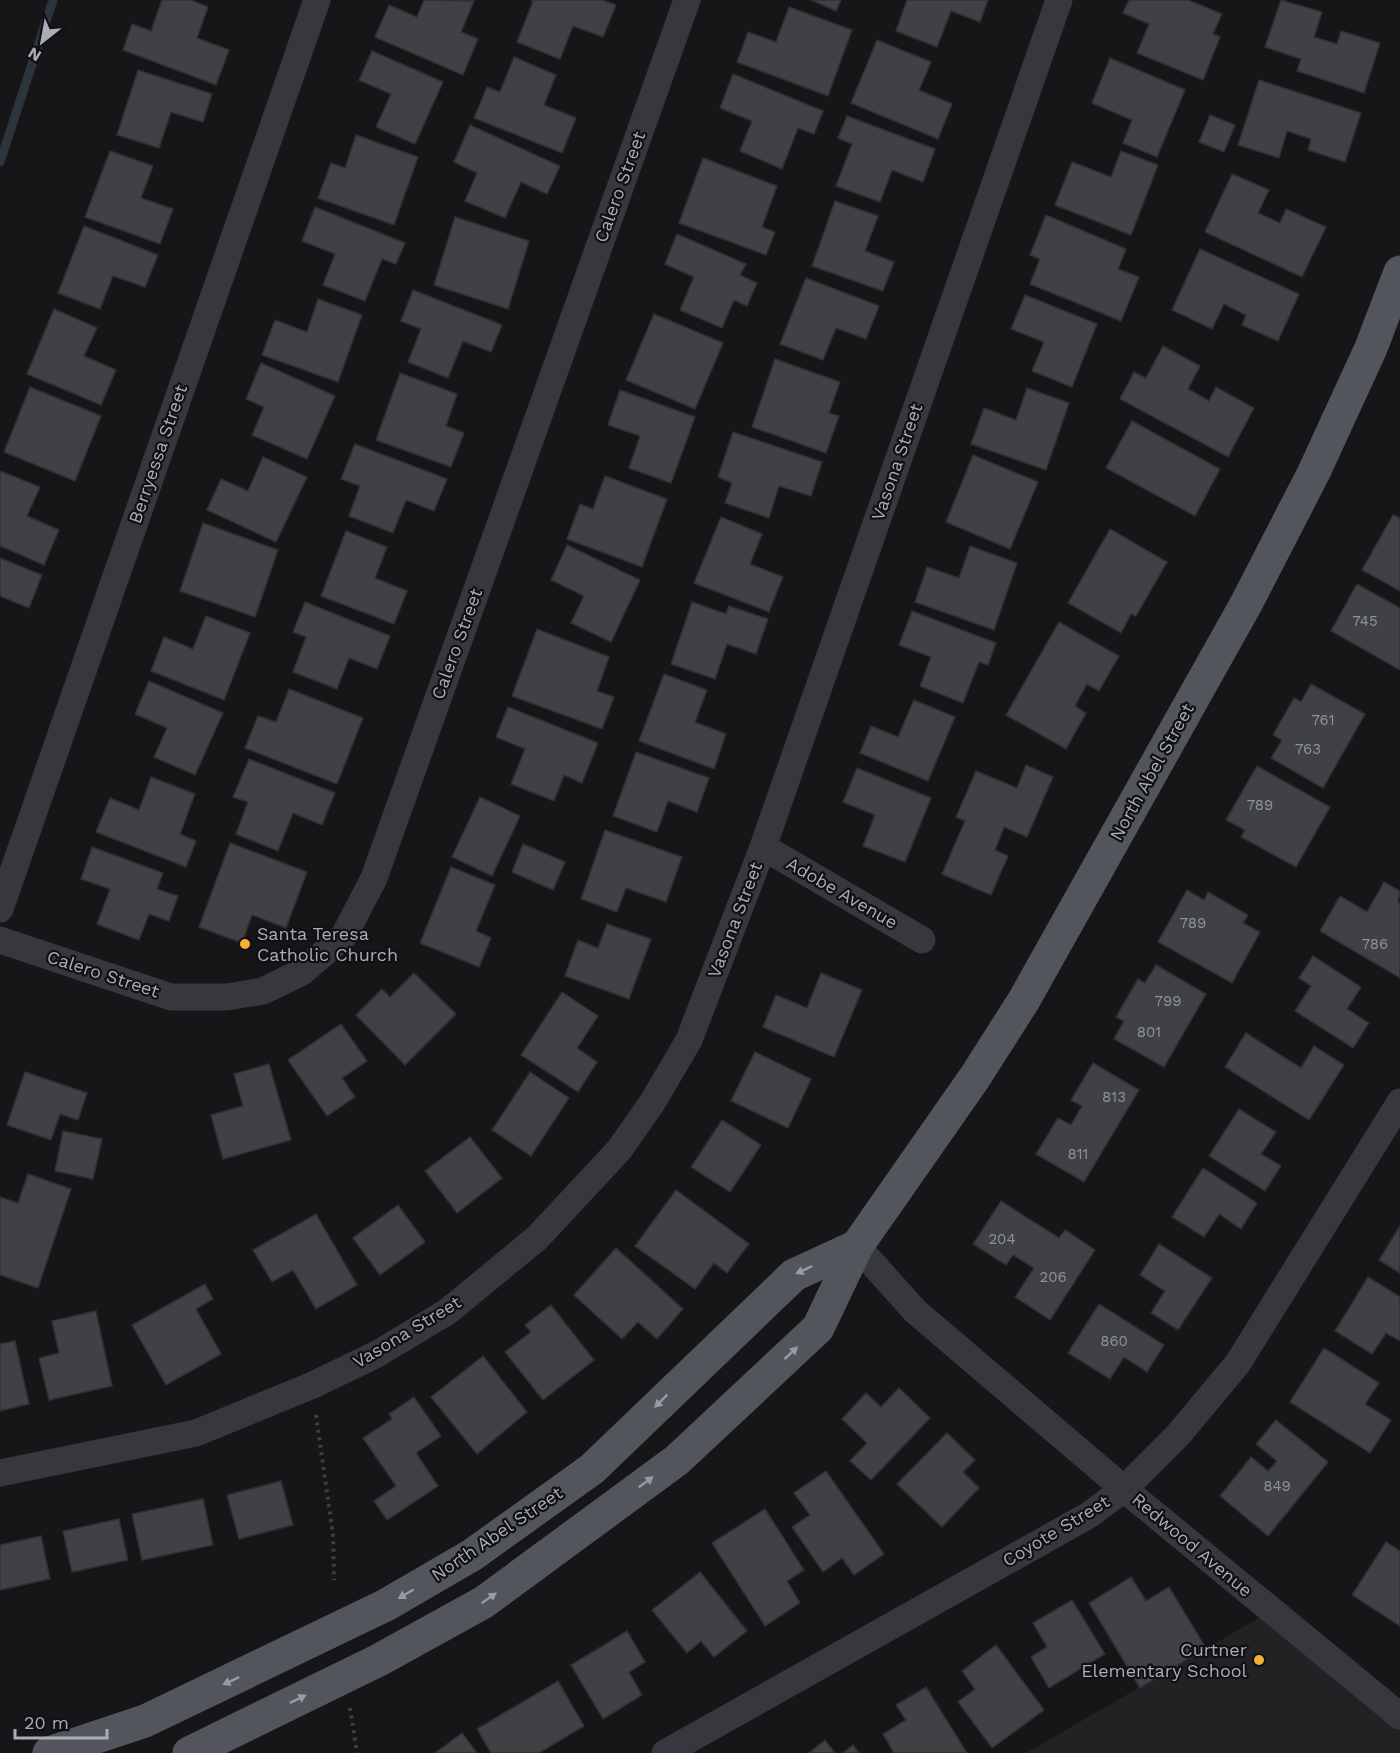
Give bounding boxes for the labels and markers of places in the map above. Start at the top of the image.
place label: Santa Teresa Catholic Church [257,923,398,965]
marker: Santa Teresa Catholic Church [238,937,252,951]
place label: Curtner Elementary School [1081,1639,1247,1681]
marker: Curtner Elementary School [1252,1653,1266,1667]

